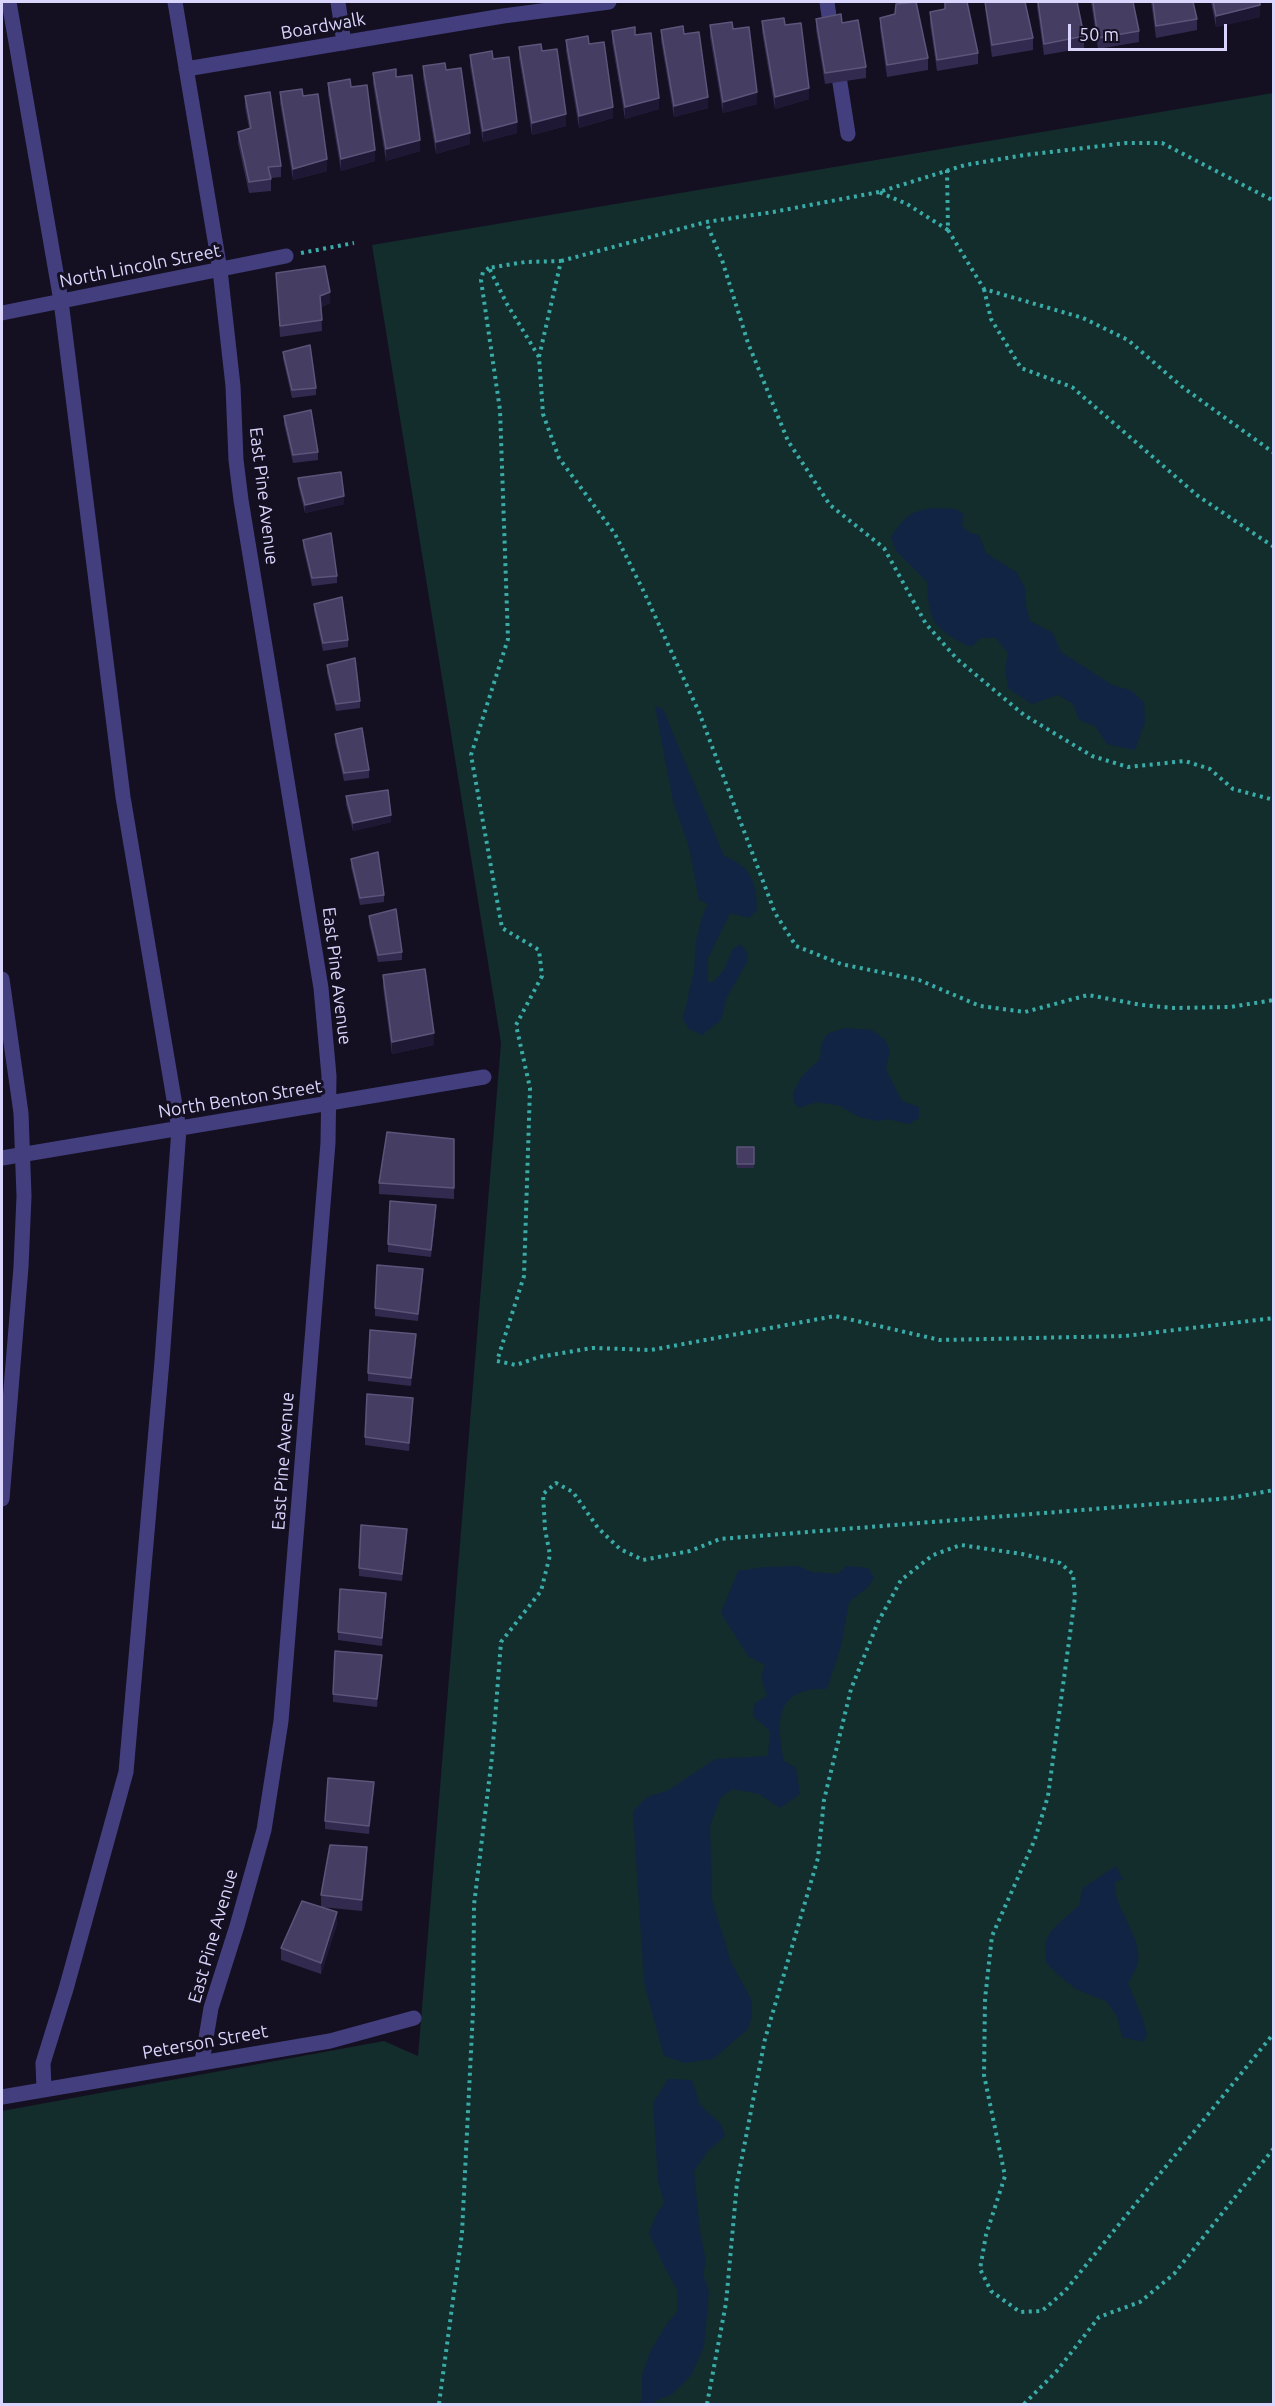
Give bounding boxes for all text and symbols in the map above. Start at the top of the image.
street label: Boardwalk [279,8,367,44]
scale bar [1071,12,1230,50]
text: 50 m [1079,24,1119,44]
street label: North Lincoln Street [58,240,222,292]
street label: East Pine Avenue [245,426,283,566]
street label: East Pine Avenue [318,906,356,1046]
street label: North Benton Street [157,1075,323,1123]
street label: East Pine Avenue [267,1391,299,1531]
street label: East Pine Avenue [184,1866,242,2006]
street label: Peterson Street [141,2020,269,2064]

